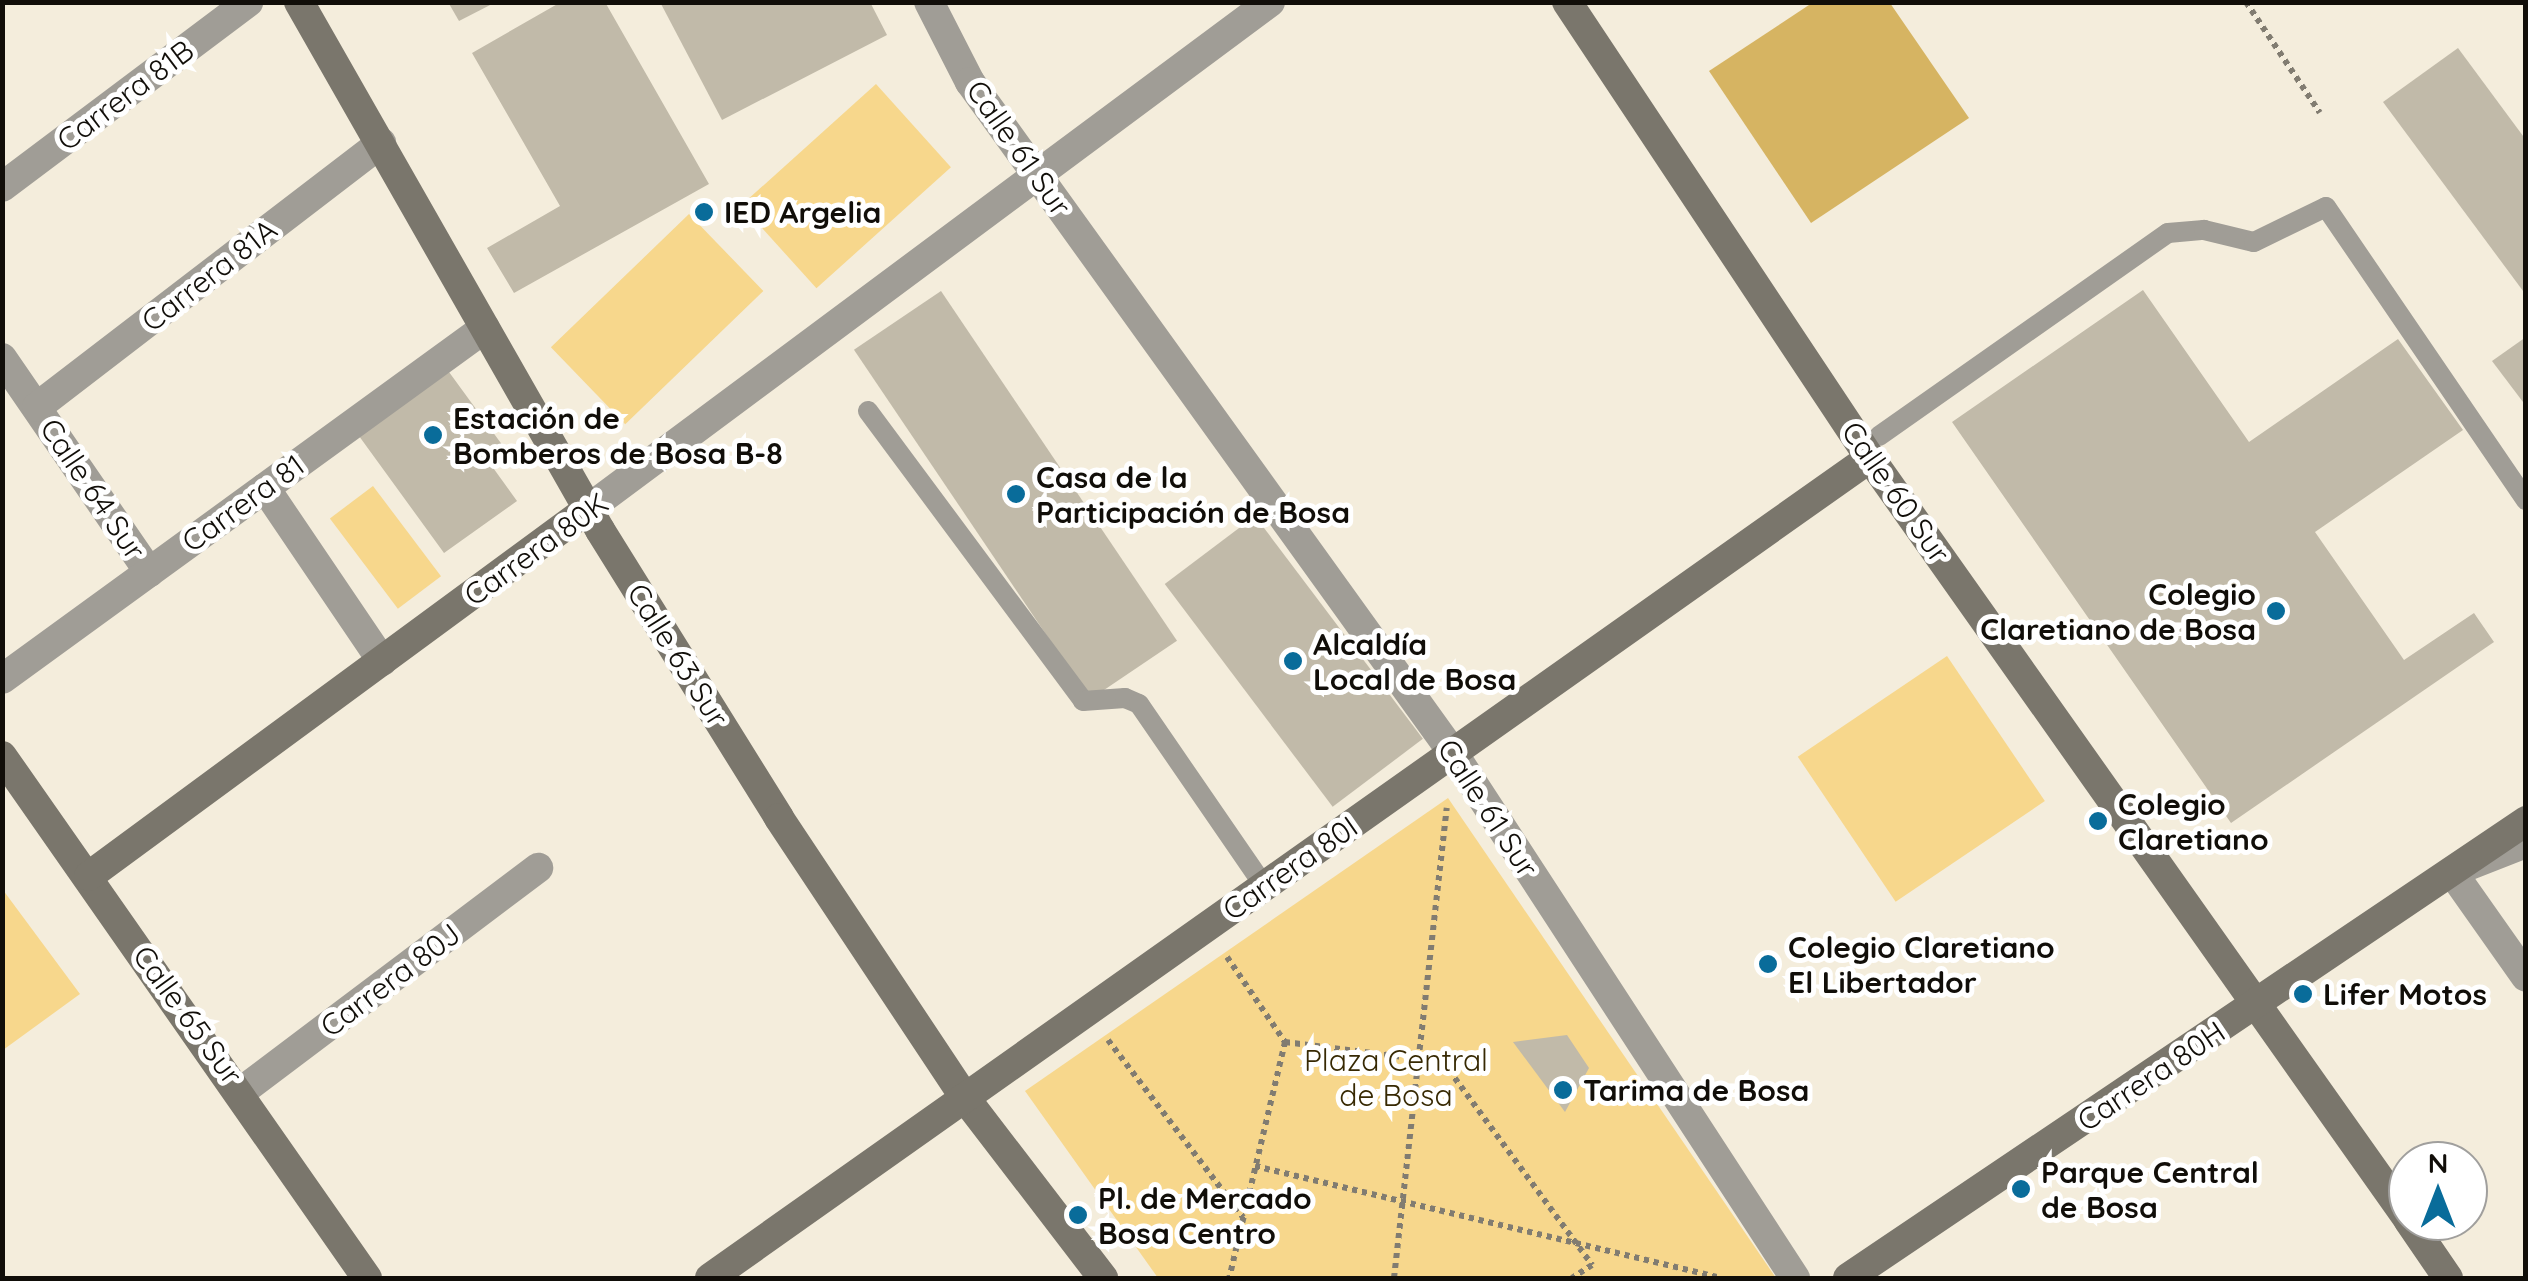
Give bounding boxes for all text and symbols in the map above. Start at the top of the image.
street label: Carrera 81B [50,32,200,158]
street label: Calle 61 Sur [959,73,1079,223]
place label: IED Argelia [724,194,881,230]
marker: IED Argelia [693,201,715,223]
street label: Carrera 81A [134,211,284,339]
place label: Estación de Bomberos de Bosa B-8 [453,400,783,470]
street label: Calle 64 Sur [33,412,153,566]
street label: Calle 60 Sur [1834,414,1958,570]
marker: Estación de Bomberos de Bosa B-8 [422,424,444,446]
street label: Carrera 81 [175,447,311,559]
place label: Casa de la Participación de Bosa [1036,459,1350,530]
marker: Casa de la Participación de Bosa [1005,483,1027,505]
street label: Carrera 80K [457,485,615,613]
place label: Colegio Claretiano de Bosa [1980,576,2256,646]
street label: Calle 63 Sur [620,577,736,733]
marker: Colegio Claretiano de Bosa [2265,600,2287,622]
place label: Alcaldía Local de Bosa [1313,626,1516,696]
marker: Alcaldía Local de Bosa [1282,650,1304,672]
street label: Calle 61 Sur [1430,732,1546,884]
place label: Colegio Claretiano [2118,786,2269,856]
street label: Carrera 80I [1216,808,1364,928]
marker: Colegio Claretiano [2087,810,2109,832]
street label: Carrera 80J [313,916,467,1044]
place label: Colegio Claretiano El Libertador [1788,929,2055,1000]
street label: Calle 65 Sur [126,939,250,1091]
marker: Colegio Claretiano El Libertador [1757,953,1779,975]
place label: Lifer Motos [2323,976,2487,1012]
marker: Lifer Motos [2292,983,2314,1005]
street label: Carrera 80H [2070,1013,2232,1139]
park label: Plaza Central de Bosa [1304,1042,1488,1112]
place label: Tarima de Bosa [1583,1072,1809,1108]
marker: Tarima de Bosa [1552,1079,1574,1101]
north arrow [2388,1141,2488,1241]
text: N [2428,1145,2448,1180]
place label: Parque Central de Bosa [2041,1154,2259,1224]
marker: Parque Central de Bosa [2010,1178,2032,1200]
place label: Pl. de Mercado Bosa Centro [1098,1180,1312,1250]
marker: Pl. de Mercado Bosa Centro [1067,1204,1089,1226]

